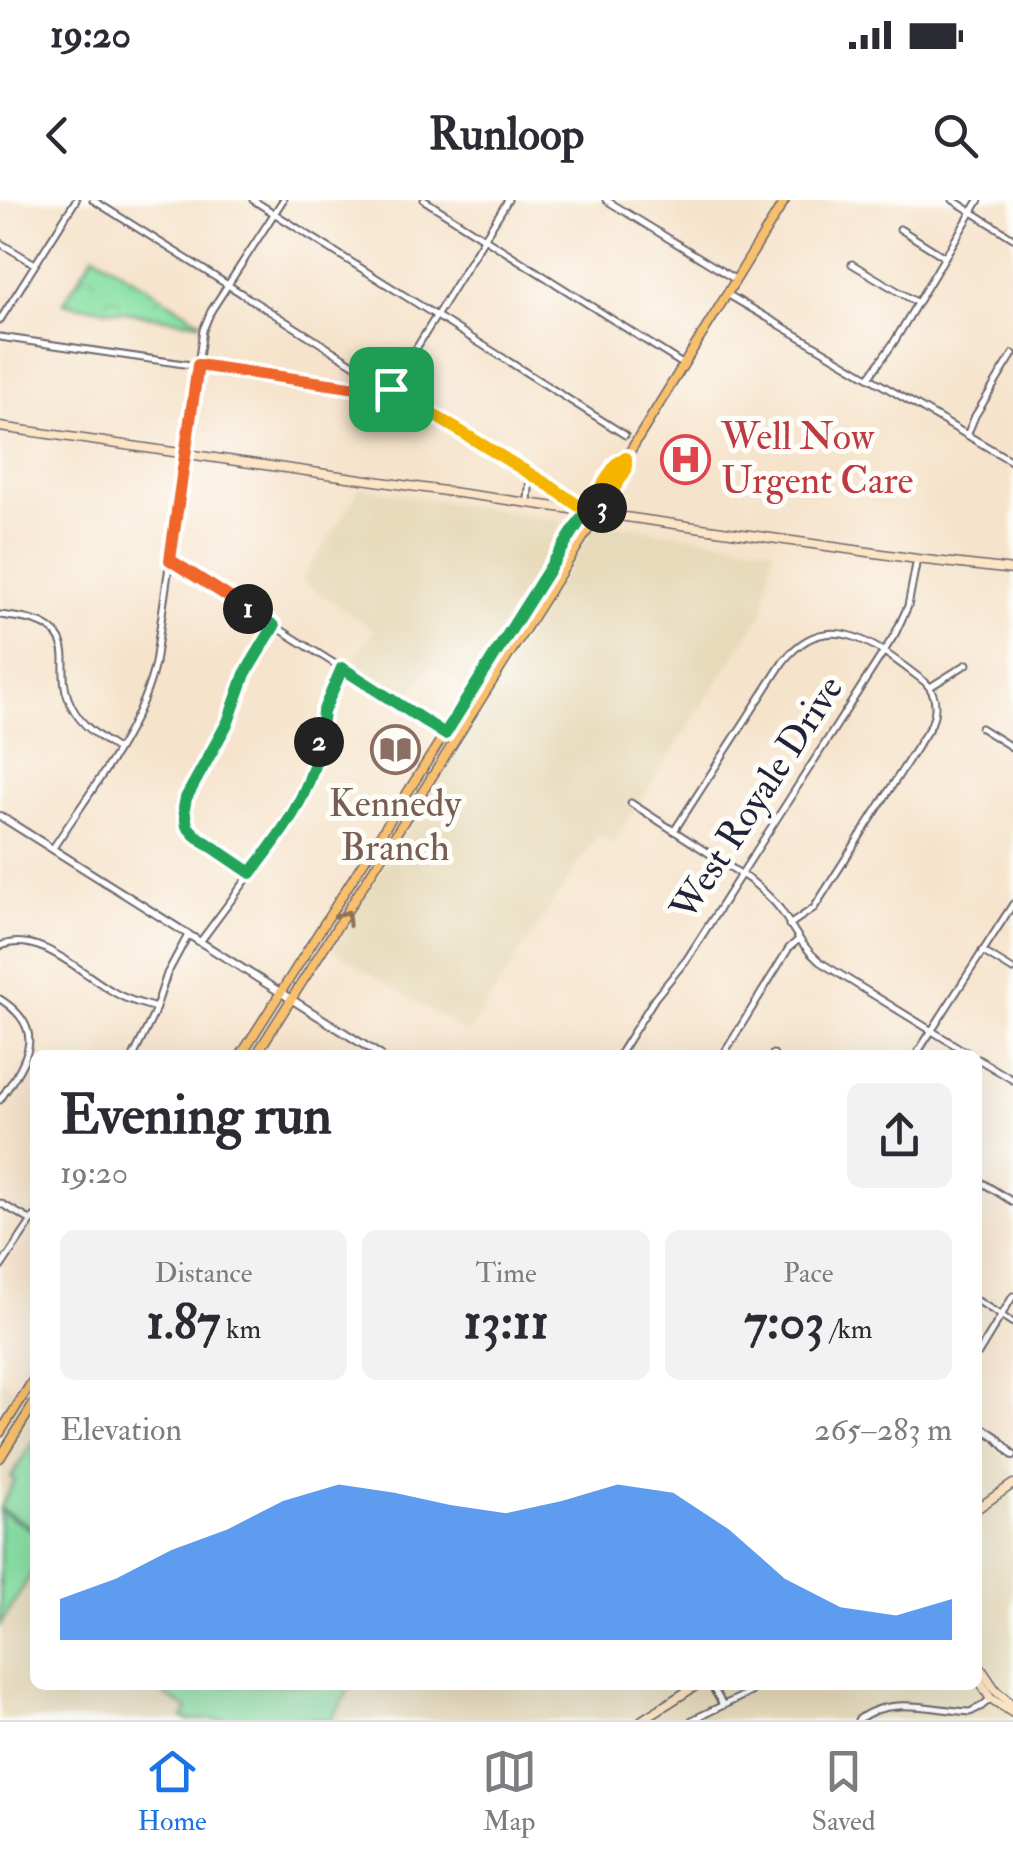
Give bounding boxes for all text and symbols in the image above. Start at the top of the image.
text: 19:20 [50,11,131,59]
text: Runloop [429,107,584,163]
icon: back [30,108,85,163]
icon: search [928,108,983,163]
pin [349,347,434,432]
icon: arrive [364,362,419,417]
place label: Well Now Urgent Care [720,413,914,505]
hospital icon: Well Now Urgent Care [660,433,712,485]
pin: 3 [577,483,627,533]
text: 3 [597,490,607,525]
pin: 1 [223,584,273,634]
text: 1 [243,591,253,626]
street label: West Royale Drive [660,667,854,930]
pin: 2 [294,717,344,767]
text: 2 [312,724,326,759]
library icon: Kennedy Branch [369,724,421,776]
place label: Kennedy Branch [329,780,462,872]
one-way arrow [333,910,352,928]
text: Evening run [60,1081,332,1150]
button: share [847,1083,952,1188]
text: 19:20 [60,1153,128,1193]
text: Distance [155,1256,253,1291]
text: Time [475,1256,537,1291]
text: Pace [783,1256,833,1291]
text: 1.87 [146,1291,220,1354]
text: 13:11 [463,1291,549,1354]
text: 7:03 [744,1291,824,1354]
text: km [220,1312,261,1347]
text: /km [824,1312,873,1347]
text: Elevation [60,1410,182,1450]
text: 265–283 m [814,1410,952,1450]
tab: Home [137,1744,207,1839]
tab: Map [482,1744,537,1839]
tab: Saved [812,1744,876,1839]

